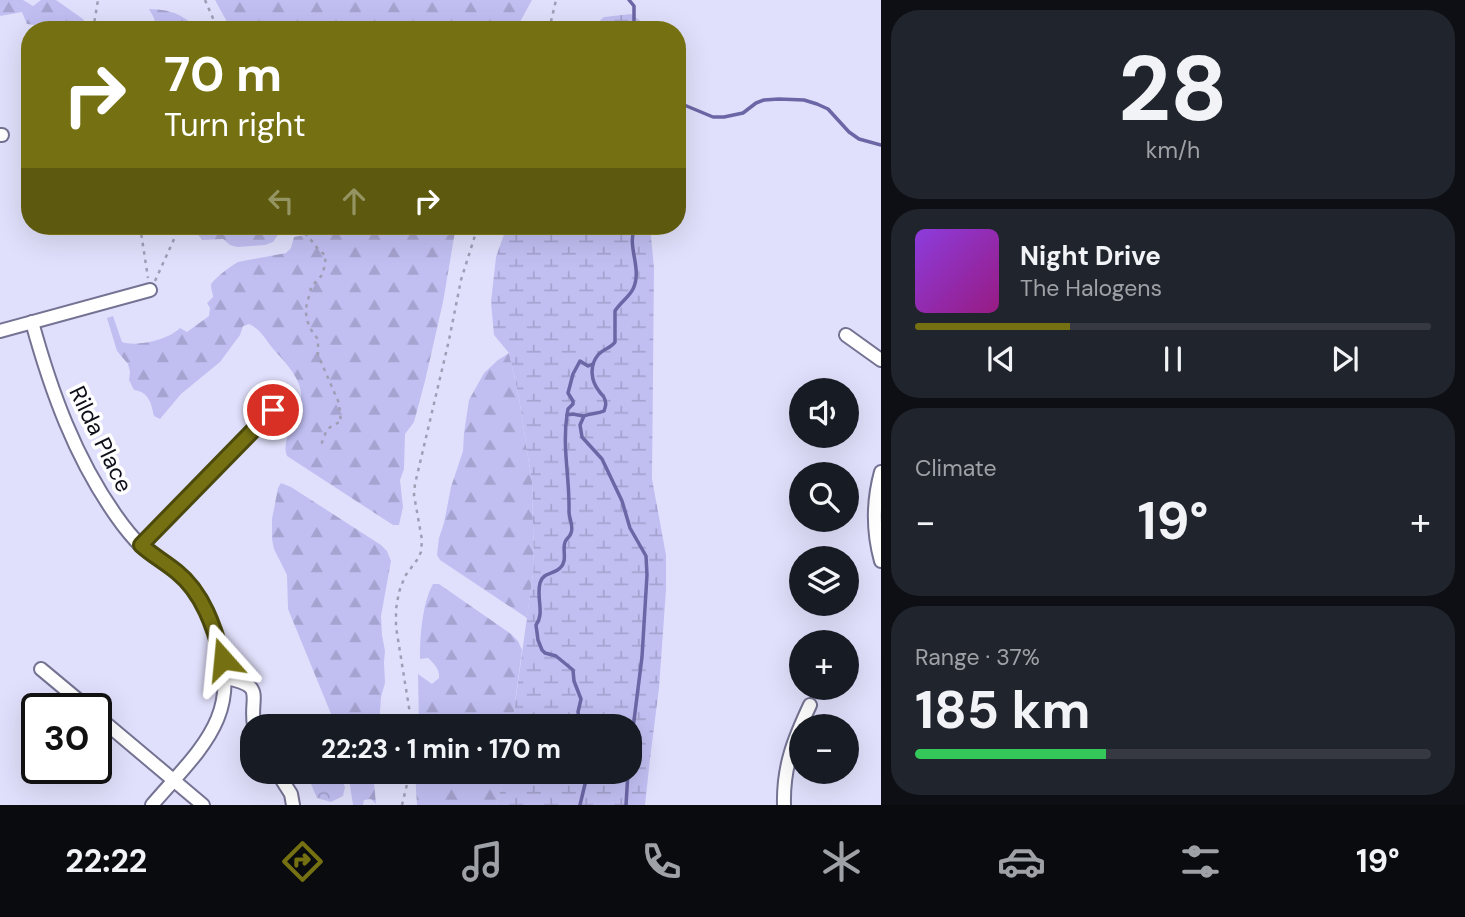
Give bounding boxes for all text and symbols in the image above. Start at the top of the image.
text: 28 [1118,30,1228,148]
text: 70 m [164,42,282,106]
icon: right [49,49,140,140]
text: Turn right [164,104,306,146]
text: km/h [1146,135,1200,165]
icon: left [262,182,300,220]
icon: ahead [335,182,373,220]
icon: right [408,182,446,220]
text: Night Drive [1020,239,1161,273]
text: The Halogens [1020,273,1162,303]
icon: previous [982,340,1020,378]
icon: pause [1154,340,1192,378]
icon: next [1326,340,1364,378]
map controls [789,378,859,784]
button: sound [789,378,859,448]
pin [243,380,303,440]
street label: Rilda Place [62,381,140,497]
icon: arrive [254,391,292,429]
text: Climate [915,453,997,483]
button: search [789,462,859,532]
text: 19° [1138,487,1208,555]
text: − [915,497,936,547]
text: + [1410,497,1431,547]
button: layers [789,546,859,616]
position arrow [186,622,260,696]
button: + [789,630,859,700]
text: Range · 37% [915,642,1040,672]
text: 185 km [915,676,1090,744]
speed limit sign: 30 [21,693,112,784]
button: − [789,714,859,784]
text: 22:23 · 1 min · 170 m [321,732,561,766]
icon: directions [278,837,327,886]
icon: music [458,837,507,886]
icon: phone [637,837,686,886]
icon: climate [817,837,866,886]
icon: car [997,837,1046,886]
icon: filters [1176,837,1225,886]
text: 22:22 [65,840,147,882]
text: 19° [1356,840,1400,882]

